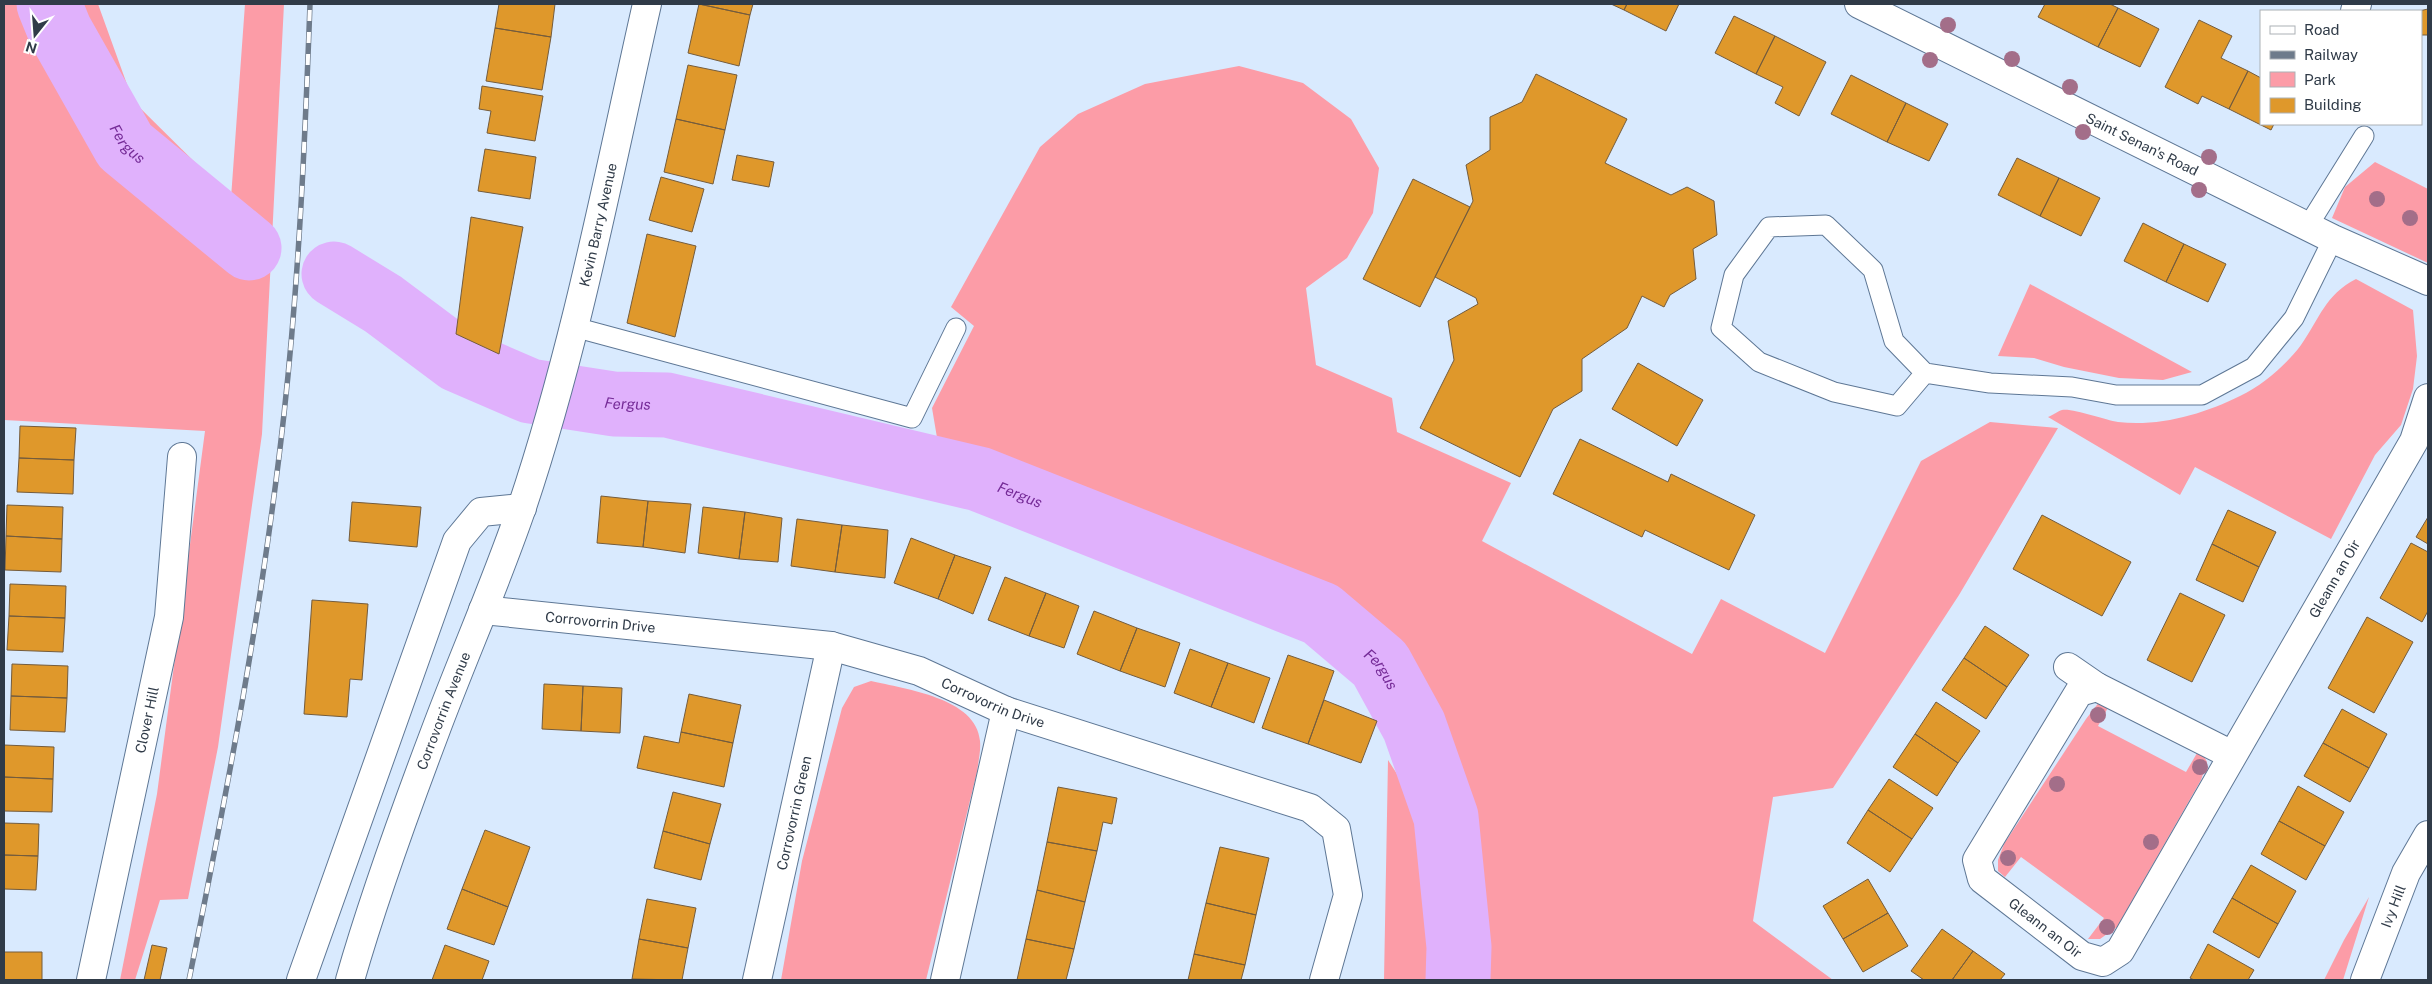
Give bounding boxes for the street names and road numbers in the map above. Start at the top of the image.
street label: Saint Senan's Road [2083,110,2201,179]
street label: Kevin Barry Avenue [576,161,620,288]
street label: Gleann an Oir [2306,537,2363,621]
street label: Corrovorrin Drive [545,608,656,636]
street label: Corrovorrin Avenue [413,649,474,772]
street label: Corrovorrin Drive [939,674,1047,731]
street label: Clover Hill [132,685,162,755]
street label: Corrovorrin Green [774,754,814,872]
street label: Ivy Hill [2378,883,2409,930]
street label: Gleann an Oir [2006,895,2085,961]

